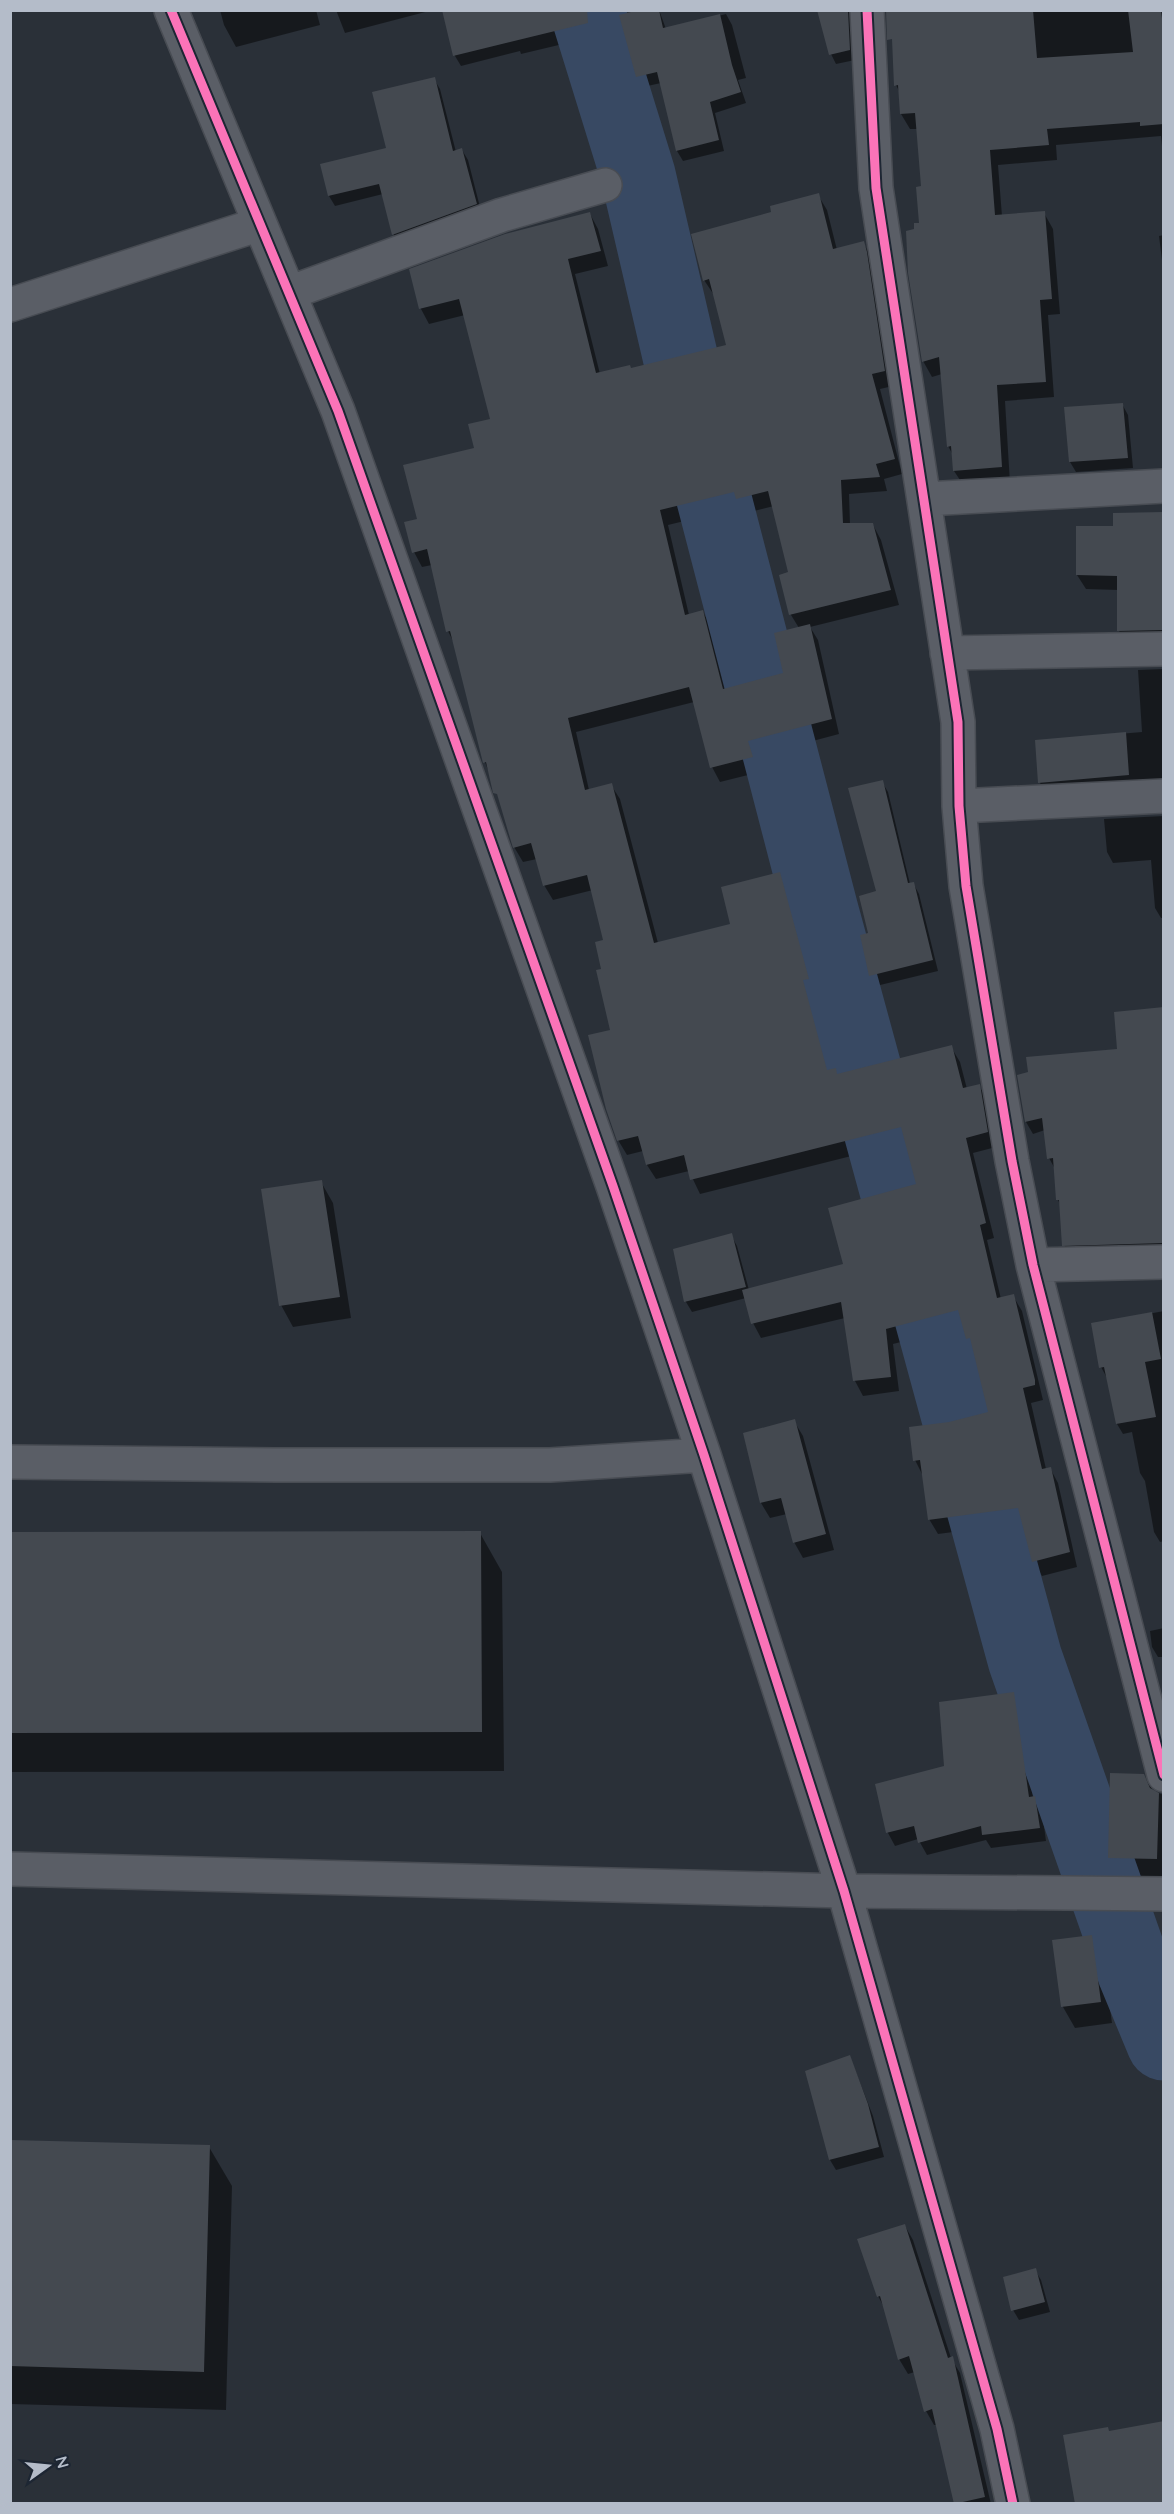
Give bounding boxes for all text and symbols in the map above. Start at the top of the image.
north arrow [18,2436,78,2496]
text: N [51,2454,74,2470]

